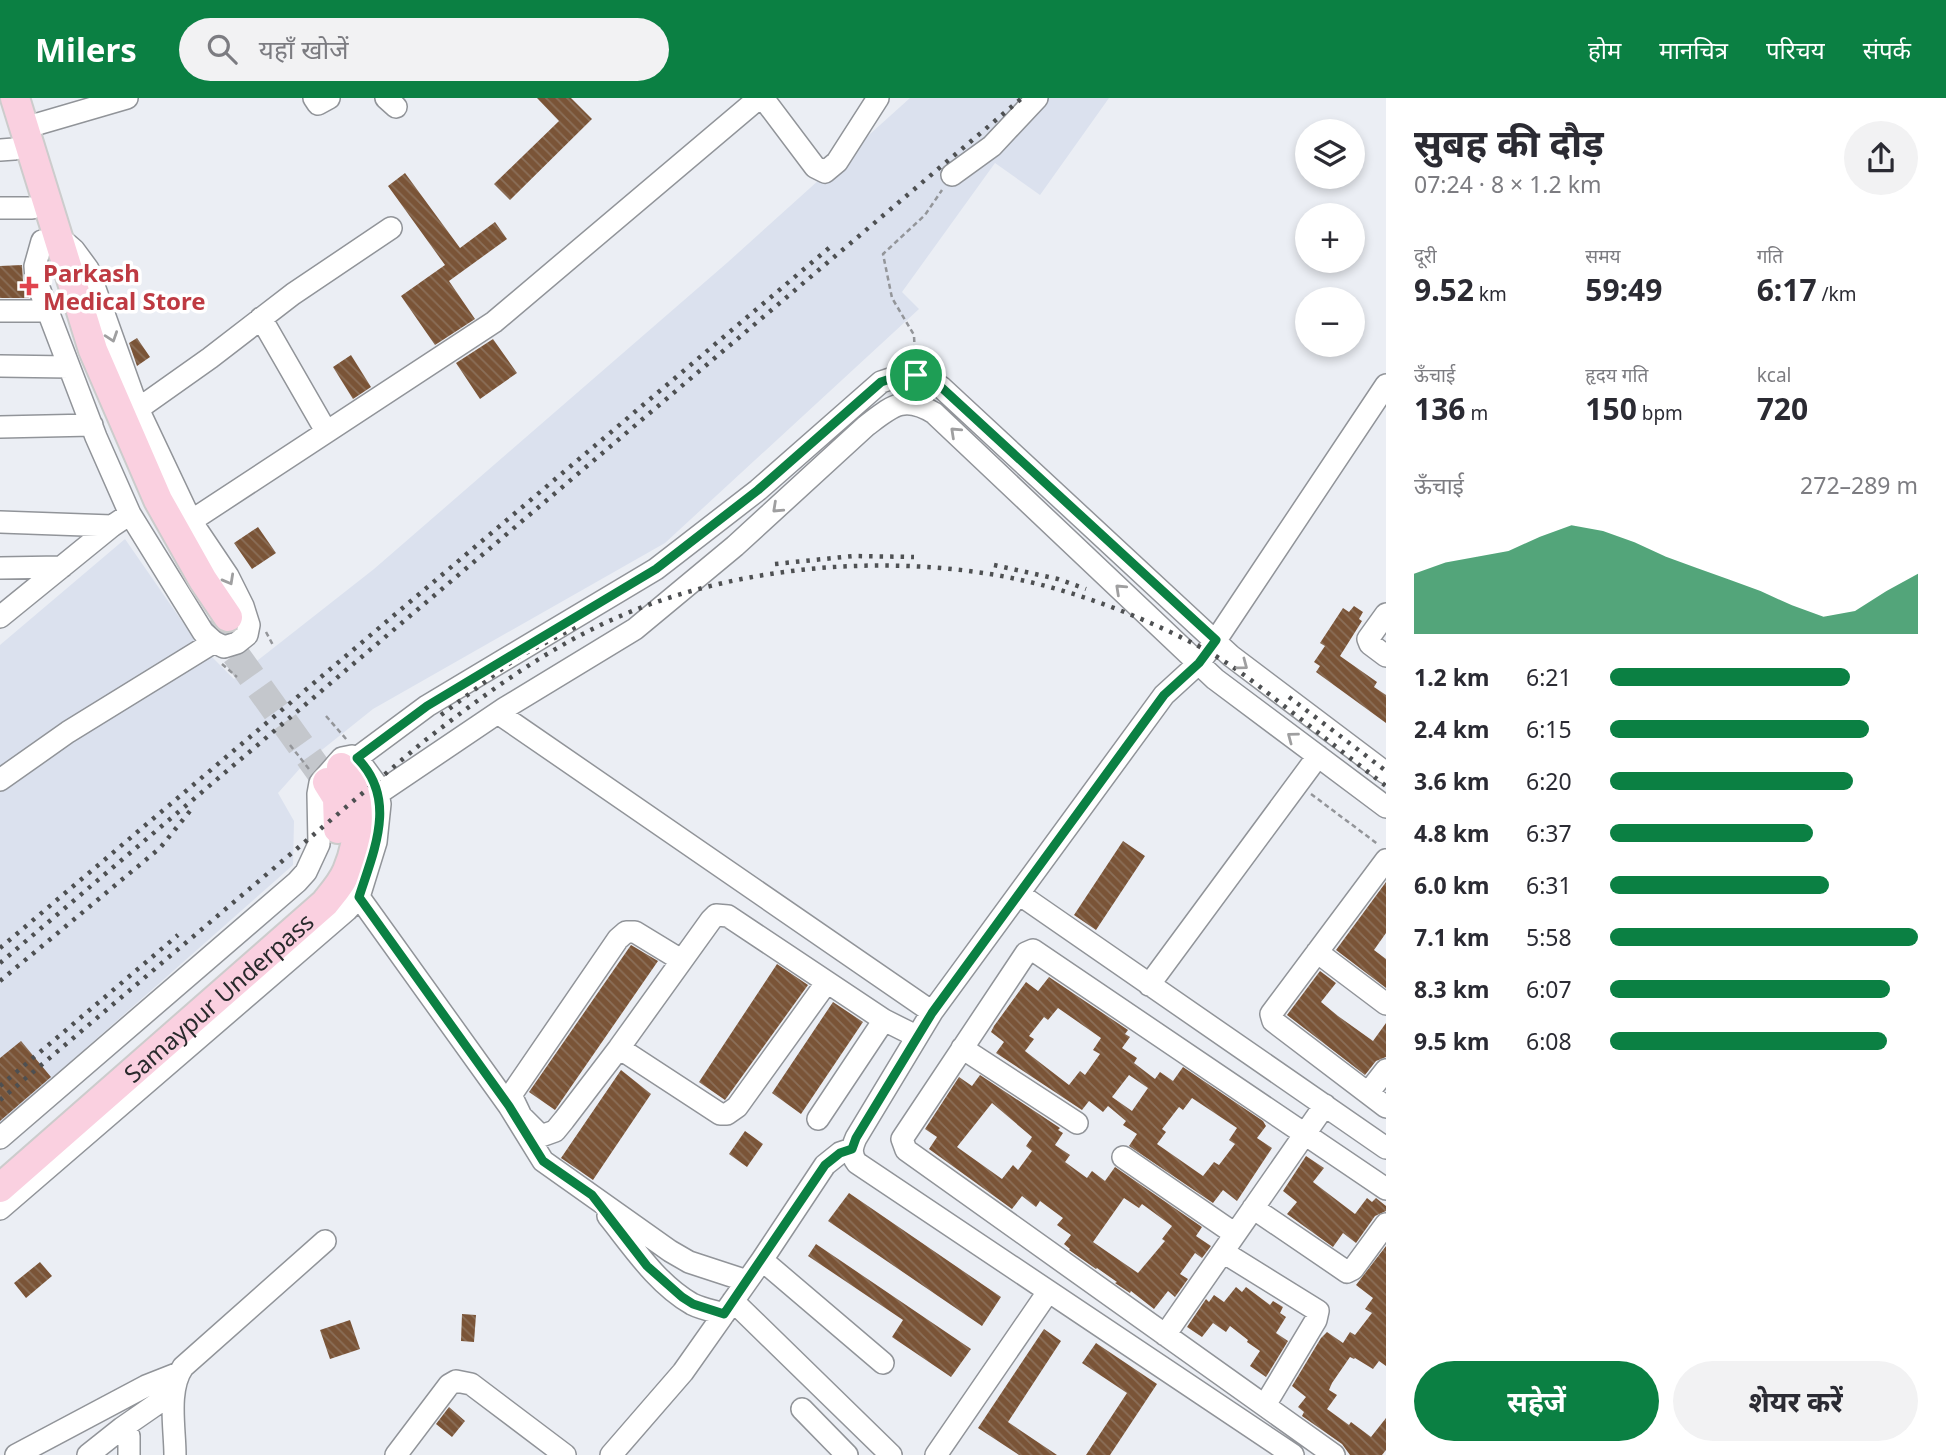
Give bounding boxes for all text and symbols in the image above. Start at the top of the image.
search box [179,18,669,81]
text: Milers [35,27,137,72]
icon: search [203,30,241,68]
text: यहाँ खोजें [259,31,349,67]
text: होम [1588,33,1621,66]
text: मानचित्र [1659,33,1728,66]
text: परिचय [1766,33,1825,66]
text: संपर्क [1863,33,1911,66]
text: सुबह की दौड़ [1414,116,1604,168]
map controls [1295,119,1365,357]
button: layers [1295,119,1365,189]
button: share [1844,121,1918,195]
text: 07:24 · 8 × 1.2 km [1414,168,1601,200]
button: + [1295,203,1365,273]
text: दूरी [1414,243,1437,269]
text: समय [1585,243,1621,269]
text: गति [1757,243,1783,269]
place label: Parkash Medical Store [43,256,206,317]
text: 9.52 [1414,269,1474,310]
text: 59:49 [1585,269,1662,310]
text: 6:17 [1757,269,1817,310]
marker: Parkash Medical Store [21,278,37,294]
text: km [1474,281,1507,307]
text: /km [1817,281,1857,307]
button: − [1295,287,1365,357]
one-way arrow [104,330,118,342]
pin [886,345,946,405]
icon: arrive [897,356,935,394]
text: ऊँचाई [1414,362,1455,388]
text: हृदय गति [1585,362,1648,388]
text: kcal [1757,362,1791,388]
text: 136 [1414,388,1465,429]
text: 150 [1585,388,1637,429]
text: 720 [1757,388,1808,429]
text: m [1465,400,1488,426]
text: bpm [1637,400,1683,426]
one-way arrow [950,428,963,441]
text: ऊँचाई [1414,469,1464,501]
text: 272–289 m [1800,469,1918,501]
one-way arrow [772,500,785,513]
one-way arrow [221,572,234,585]
one-way arrow [1115,584,1128,597]
one-way arrow [1235,657,1248,669]
text: 1.2 km [1414,661,1489,693]
text: 6:21 [1526,661,1572,693]
text: 2.4 km [1414,713,1489,745]
text: 6:15 [1526,713,1572,745]
one-way arrow [1287,732,1300,745]
text: 3.6 km [1414,765,1489,797]
text: 6:20 [1526,765,1572,797]
text: 4.8 km [1414,817,1489,849]
text: 6:37 [1526,817,1572,849]
text: 6.0 km [1414,869,1489,901]
text: 6:31 [1526,869,1572,901]
street label: Samaypur Underpass [116,904,320,1089]
text: 7.1 km [1414,921,1489,953]
text: 5:58 [1526,921,1572,953]
text: 8.3 km [1414,973,1489,1005]
text: 6:07 [1526,973,1572,1005]
text: 9.5 km [1414,1025,1489,1057]
text: 6:08 [1526,1025,1572,1057]
button: सहेजें [1414,1361,1659,1441]
button: शेयर करें [1673,1361,1918,1441]

